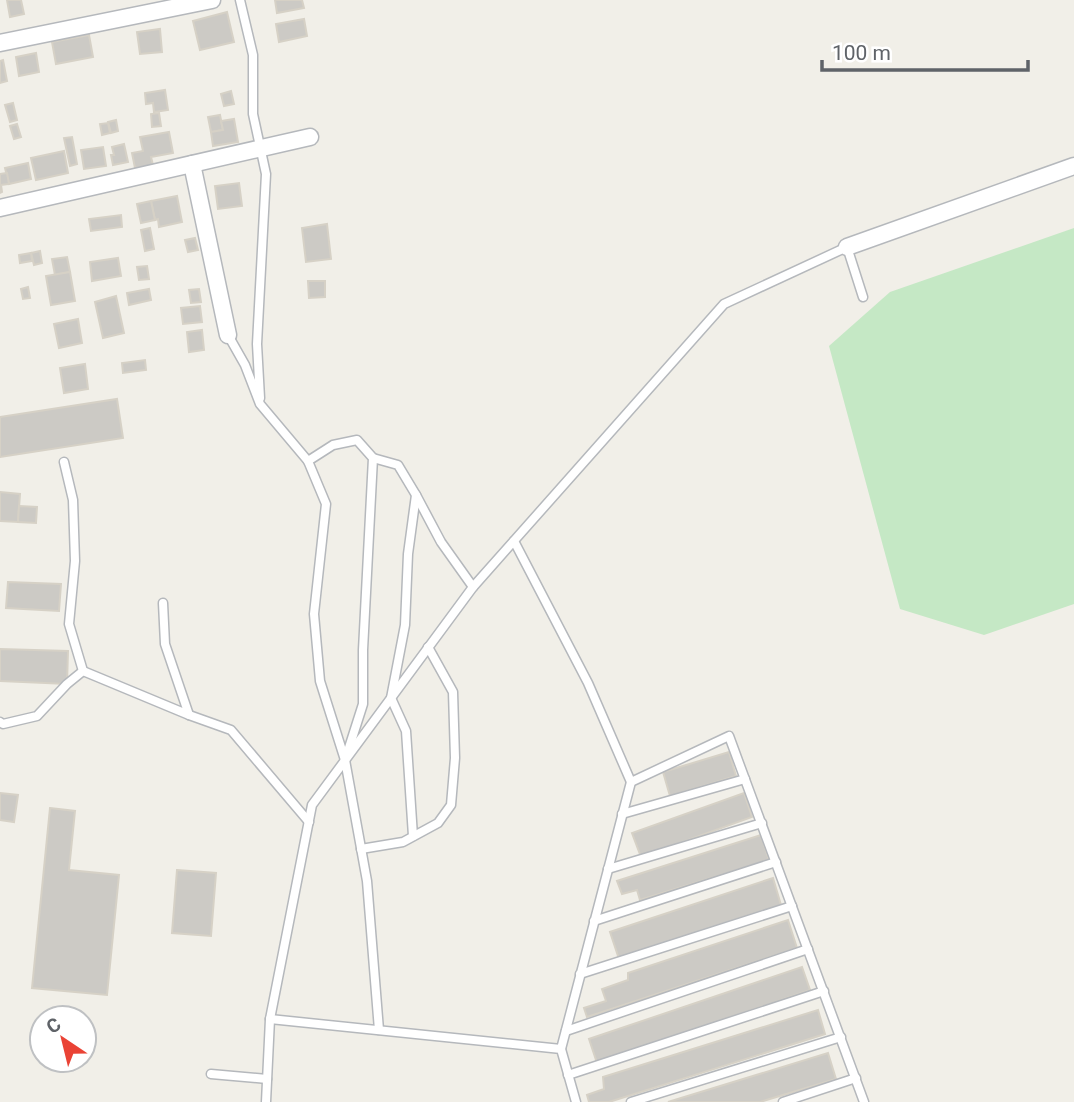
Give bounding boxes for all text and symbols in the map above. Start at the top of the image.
scale bar [822,28,1028,72]
text: 100 m [832,41,891,65]
north arrow [28,1004,98,1074]
text: С [42,1012,65,1038]

